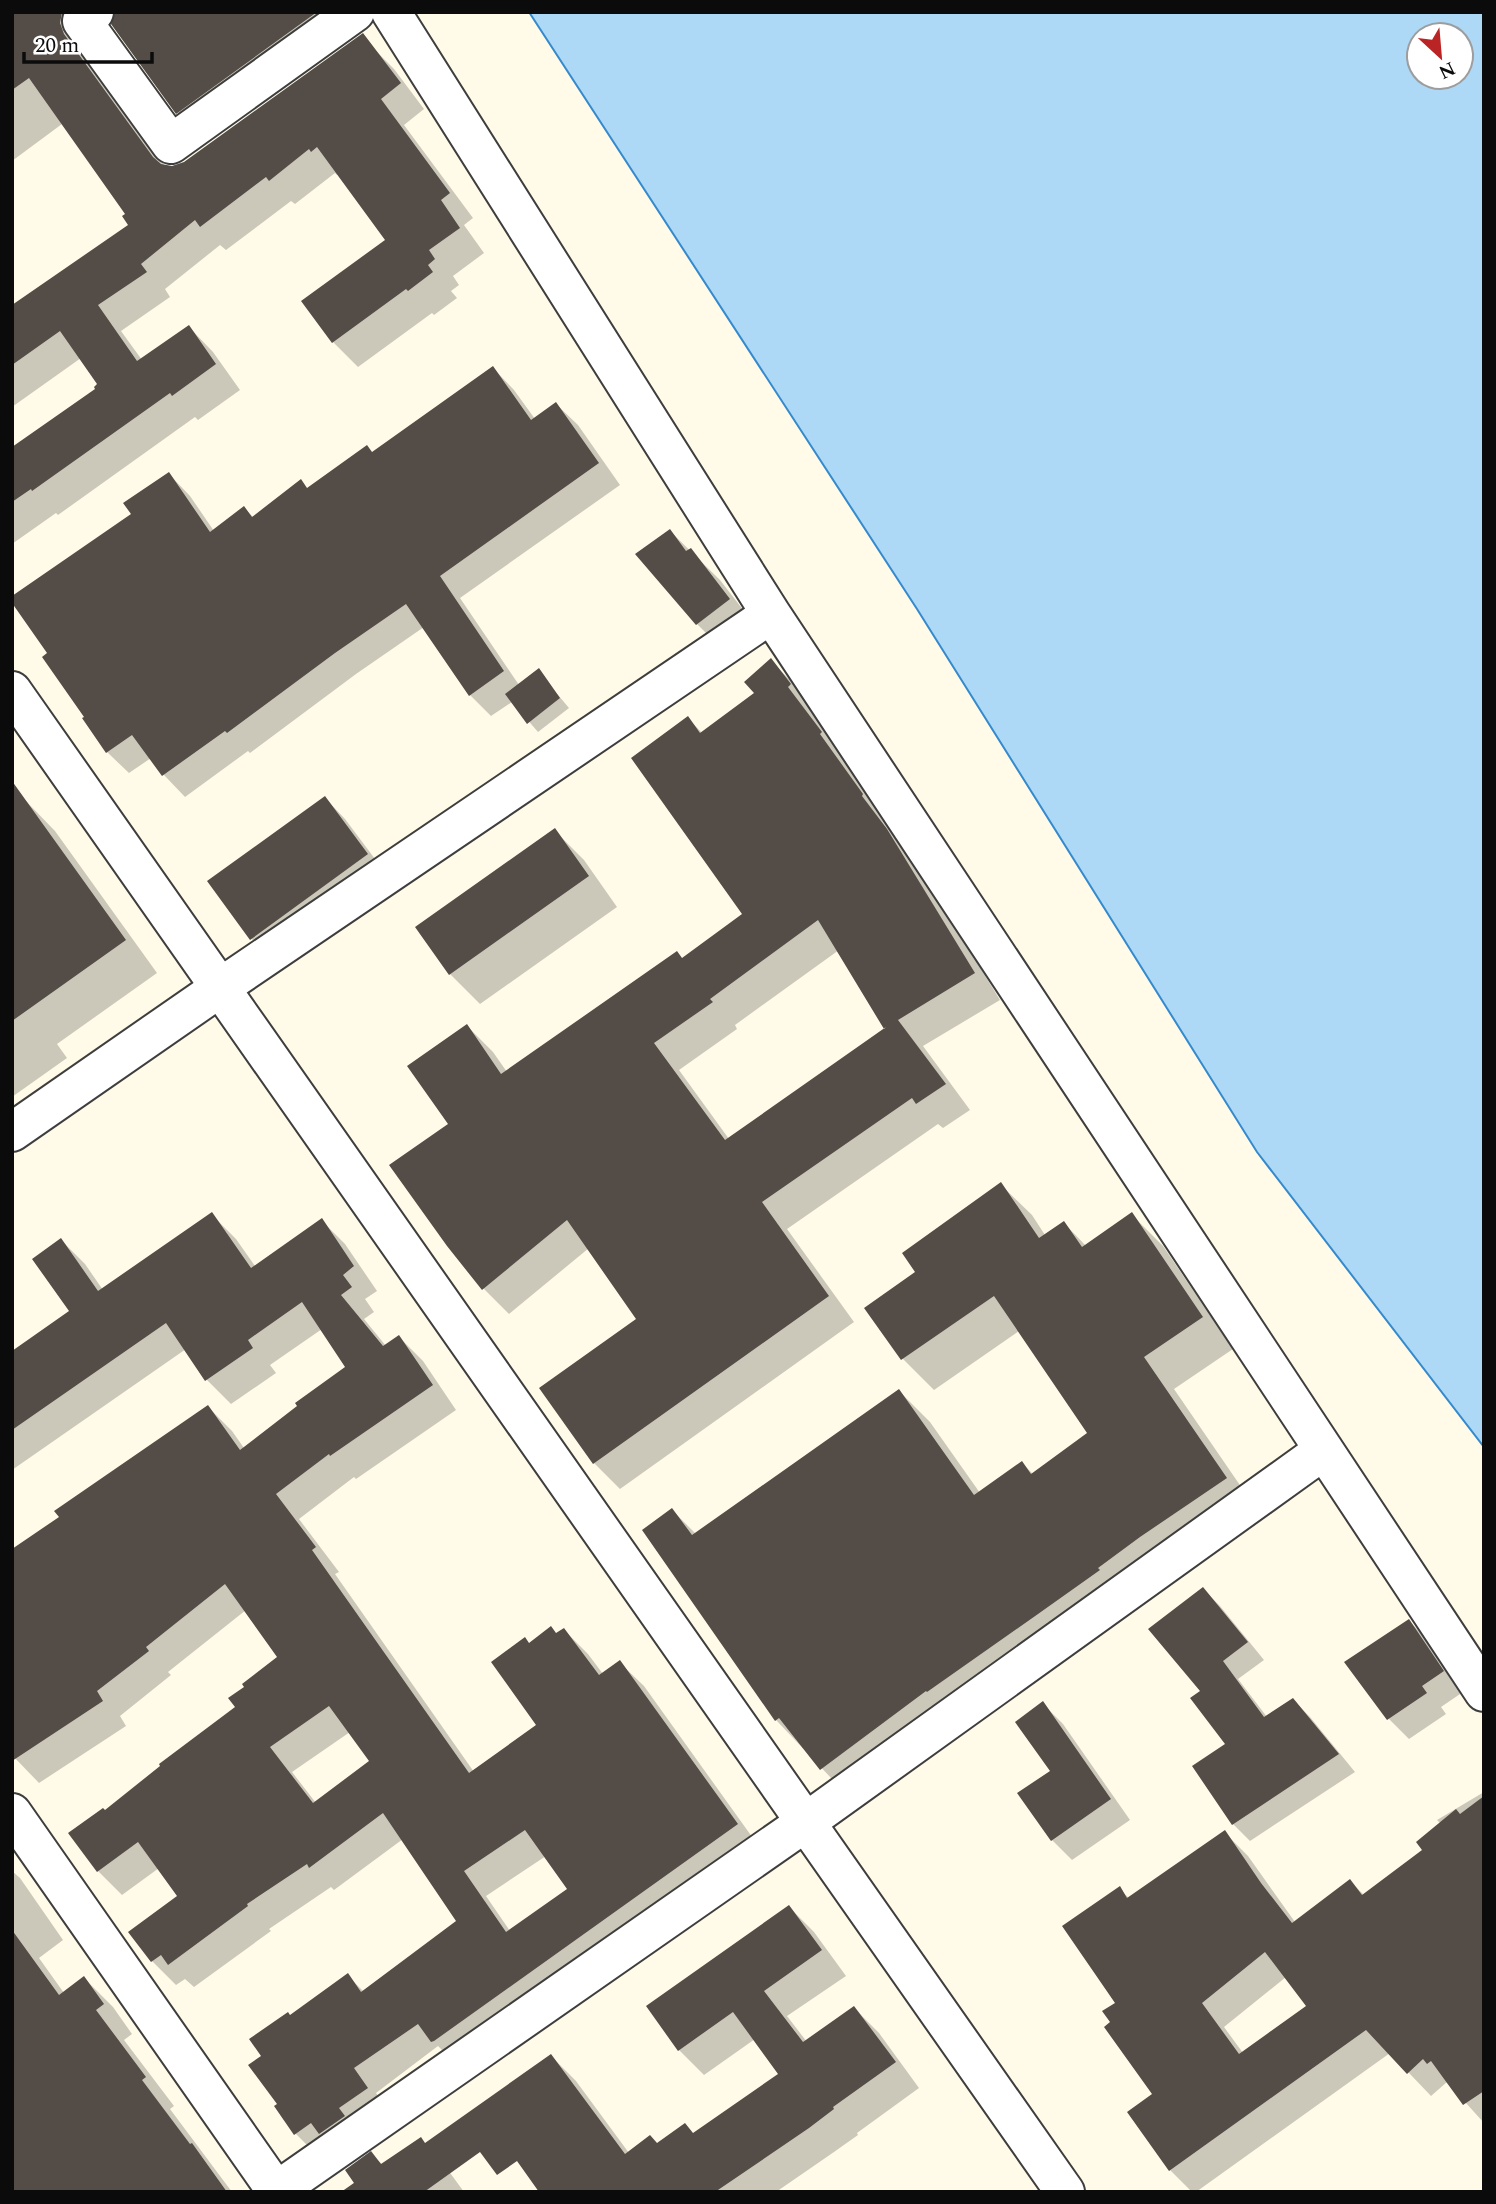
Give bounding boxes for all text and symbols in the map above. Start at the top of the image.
scale bar [24,21,152,65]
north arrow [1405,21,1475,91]
text: 20 m [35,30,79,62]
text: N [1433,53,1460,86]

